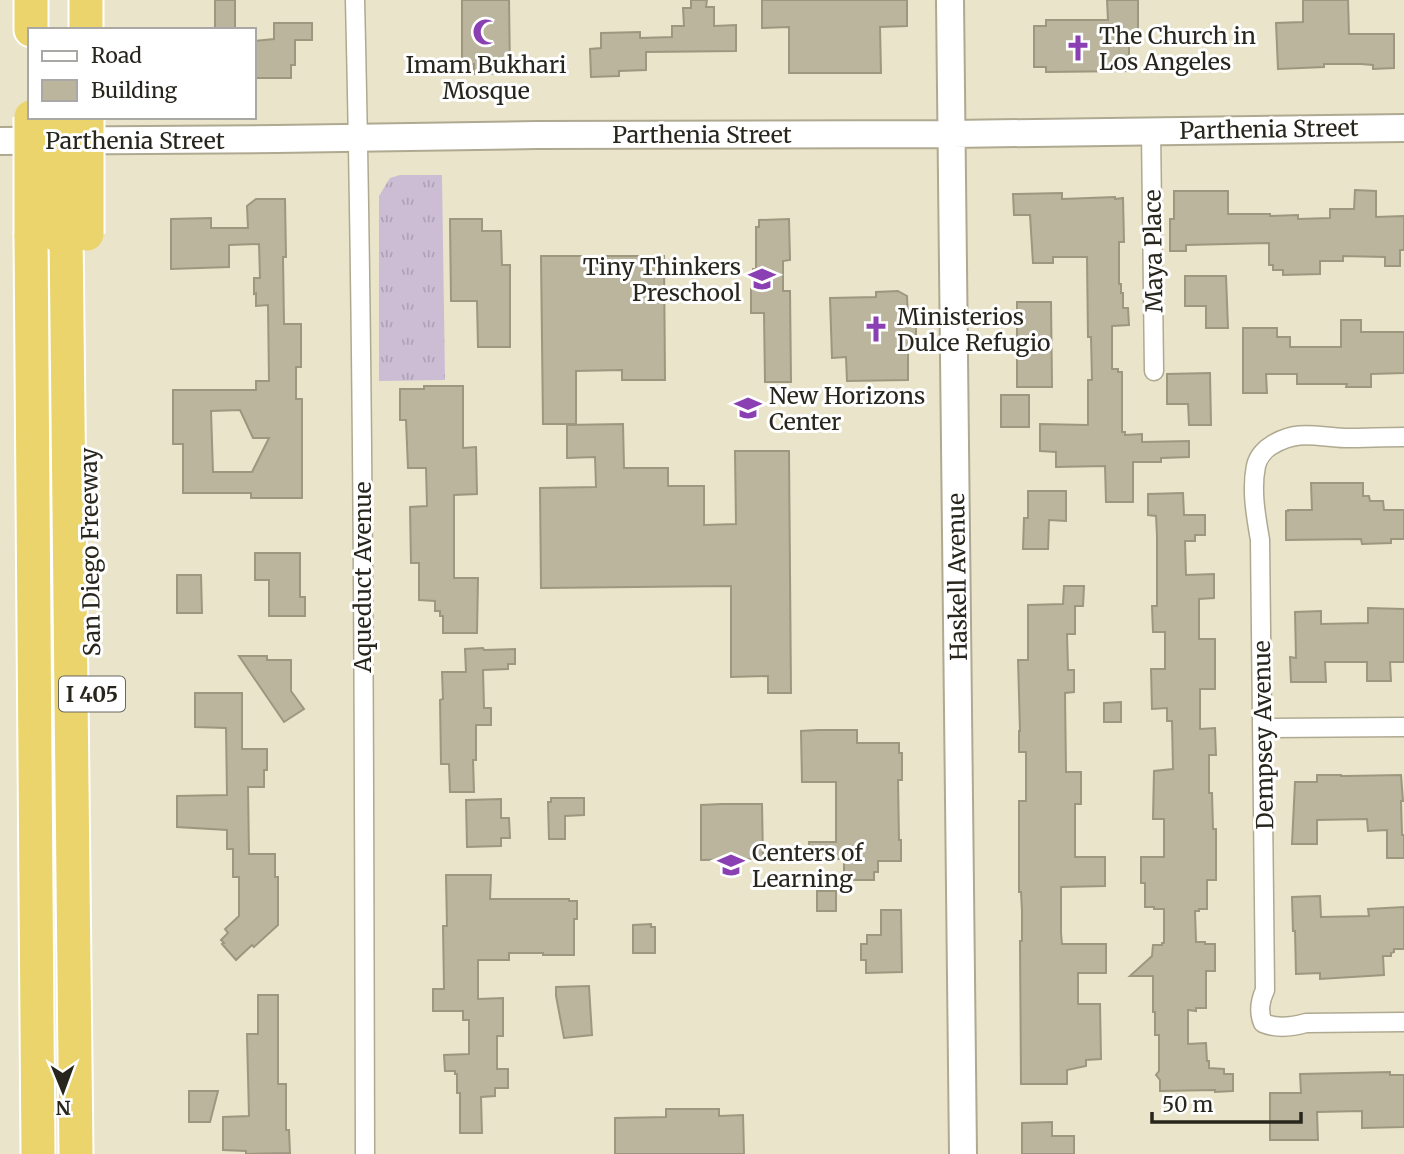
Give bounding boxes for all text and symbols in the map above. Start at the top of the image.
mosque icon: Imam Bukhari Mosque [471,17,501,47]
place label: The Church in Los Angeles [1099,21,1256,76]
legend [28,28,256,119]
church icon: The Church in Los Angeles [1063,33,1093,63]
text: Road [91,42,142,69]
place label: Imam Bukhari Mosque [405,50,567,105]
text: Building [91,77,178,104]
street label: Parthenia Street [1179,113,1359,145]
street label: Parthenia Street [612,120,792,149]
street label: Parthenia Street [45,126,225,155]
street label: Maya Place [1137,189,1169,313]
place label: Tiny Thinkers Preschool [583,252,741,307]
school or university icon: Tiny Thinkers Preschool [747,264,777,294]
place label: Ministerios Dulce Refugio [897,302,1050,357]
church icon: Ministerios Dulce Refugio [861,314,891,344]
place label: New Horizons Center [769,381,925,436]
school or university icon: New Horizons Center [733,393,763,423]
street label: San Diego Freeway [74,447,106,657]
street label: Aqueduct Avenue [348,481,377,674]
street label: Haskell Avenue [941,493,973,661]
street label: Dempsey Avenue [1247,640,1279,830]
road number: I 405 [59,676,125,712]
place label: Centers of Learning [752,838,864,893]
school or university icon: Centers of Learning [716,850,746,880]
north arrow [28,1056,98,1126]
scale bar [1152,1080,1301,1124]
text: 50 m [1162,1091,1213,1118]
text: N [56,1096,71,1120]

